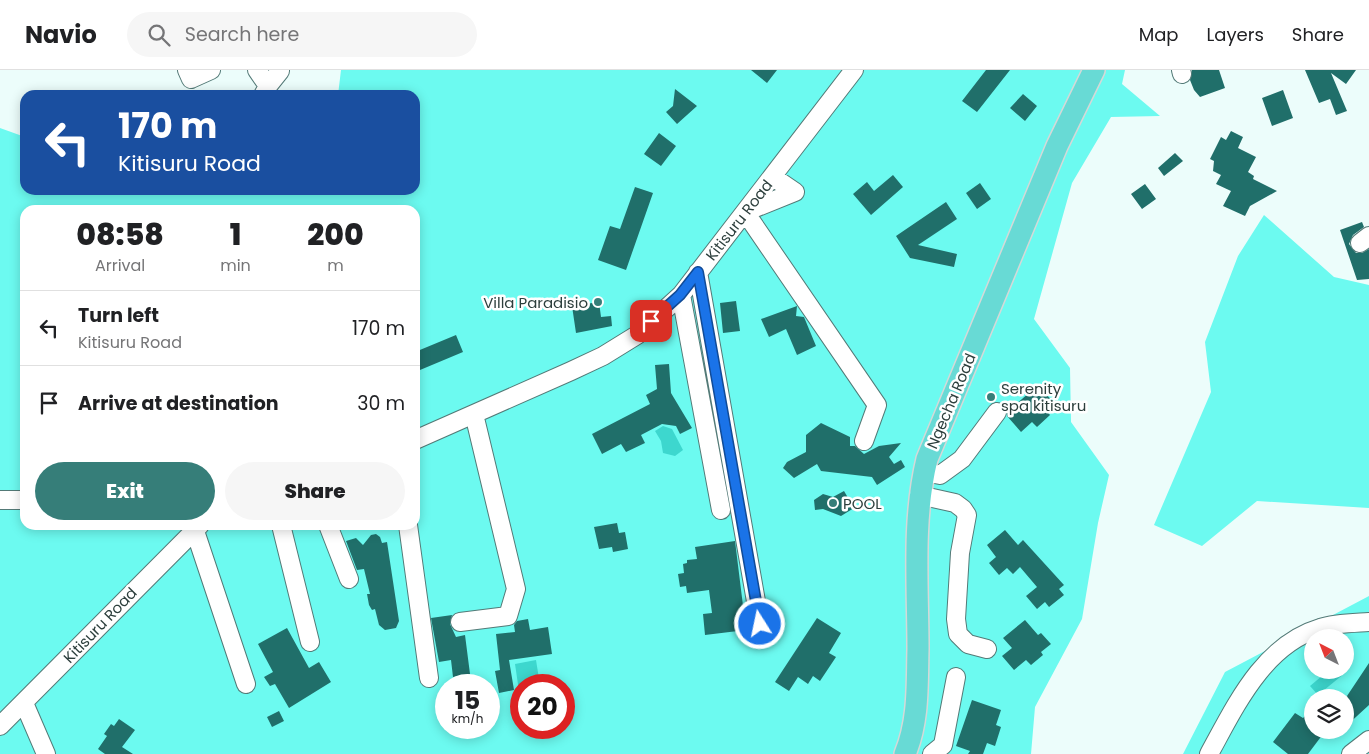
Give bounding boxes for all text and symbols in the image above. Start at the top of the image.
search box [127,12,477,57]
text: Navio [25,18,97,51]
icon: search [145,21,173,49]
text: Search here [185,21,299,48]
text: Map [1139,22,1179,47]
text: Layers [1207,22,1264,47]
text: Share [1292,22,1344,47]
text: 170 m [118,101,217,150]
icon: left [35,110,100,175]
text: Kitisuru Road [118,148,261,179]
street label: Kitisuru Road [701,175,777,265]
text: 08:58 [76,213,164,256]
text: 1 [230,213,241,256]
text: 200 [307,213,364,256]
text: Arrival [95,254,145,277]
text: min [220,254,251,277]
text: m [327,254,344,277]
place label: Villa Paradisio [483,292,588,313]
marker: Villa Paradisio [592,296,604,308]
pin [630,300,672,342]
text: Turn left [78,302,159,329]
icon: arrive [637,307,665,335]
icon: left [35,314,63,342]
text: 170 m [352,315,405,342]
text: Kitisuru Road [78,331,182,354]
street label: Ngecha Road [921,350,981,452]
place label: Serenity spa kitisuru [1001,378,1086,416]
icon: arrive [35,389,63,417]
text: Arrive at destination [78,390,279,417]
text: 30 m [357,390,405,417]
marker: Serenity spa kitisuru [985,391,997,403]
button: Exit [35,462,215,520]
button: Share [225,462,405,520]
place label: POOL [843,493,882,514]
marker: POOL [827,497,839,509]
street label: Kitisuru Road [59,583,141,667]
position arrow [733,597,785,649]
north arrow [1304,629,1354,679]
map controls [1304,629,1354,739]
speed limit sign: 20 [510,674,575,739]
text: 15 [455,683,480,718]
button: layers [1304,689,1354,739]
text: km/h [452,710,483,727]

